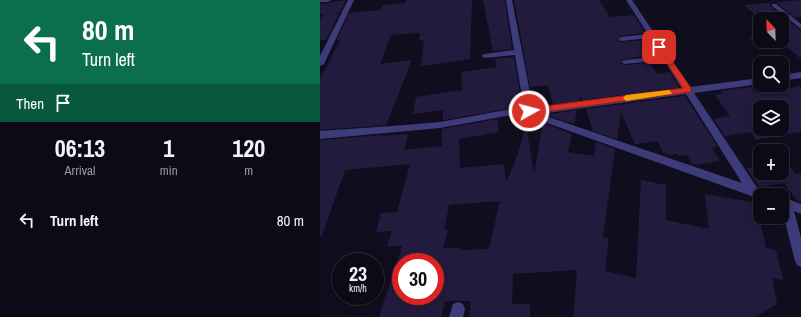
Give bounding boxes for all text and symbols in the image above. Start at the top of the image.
text: 80 m [82,11,134,49]
north arrow [753,12,789,48]
map controls [753,12,789,224]
icon: left [16,16,68,68]
pin [642,30,676,64]
icon: arrive [648,36,670,58]
text: Turn left [82,47,135,72]
button: search [753,56,789,92]
position arrow [508,90,550,132]
icon: arrive [52,92,74,114]
text: Then [16,93,44,114]
button: layers [753,100,789,136]
text: 06:13 [55,132,105,164]
text: 1 [163,132,174,164]
text: 120 [232,132,265,164]
button: + [753,144,789,180]
text: Arrival [65,162,95,179]
text: min [160,162,178,179]
text: m [244,162,253,179]
button: − [753,188,789,224]
icon: left [16,209,38,231]
text: Turn left [50,210,98,231]
text: 80 m [277,210,304,231]
speed limit sign: 30 [392,253,444,305]
text: 23 [349,260,367,287]
text: km/h [349,282,367,295]

